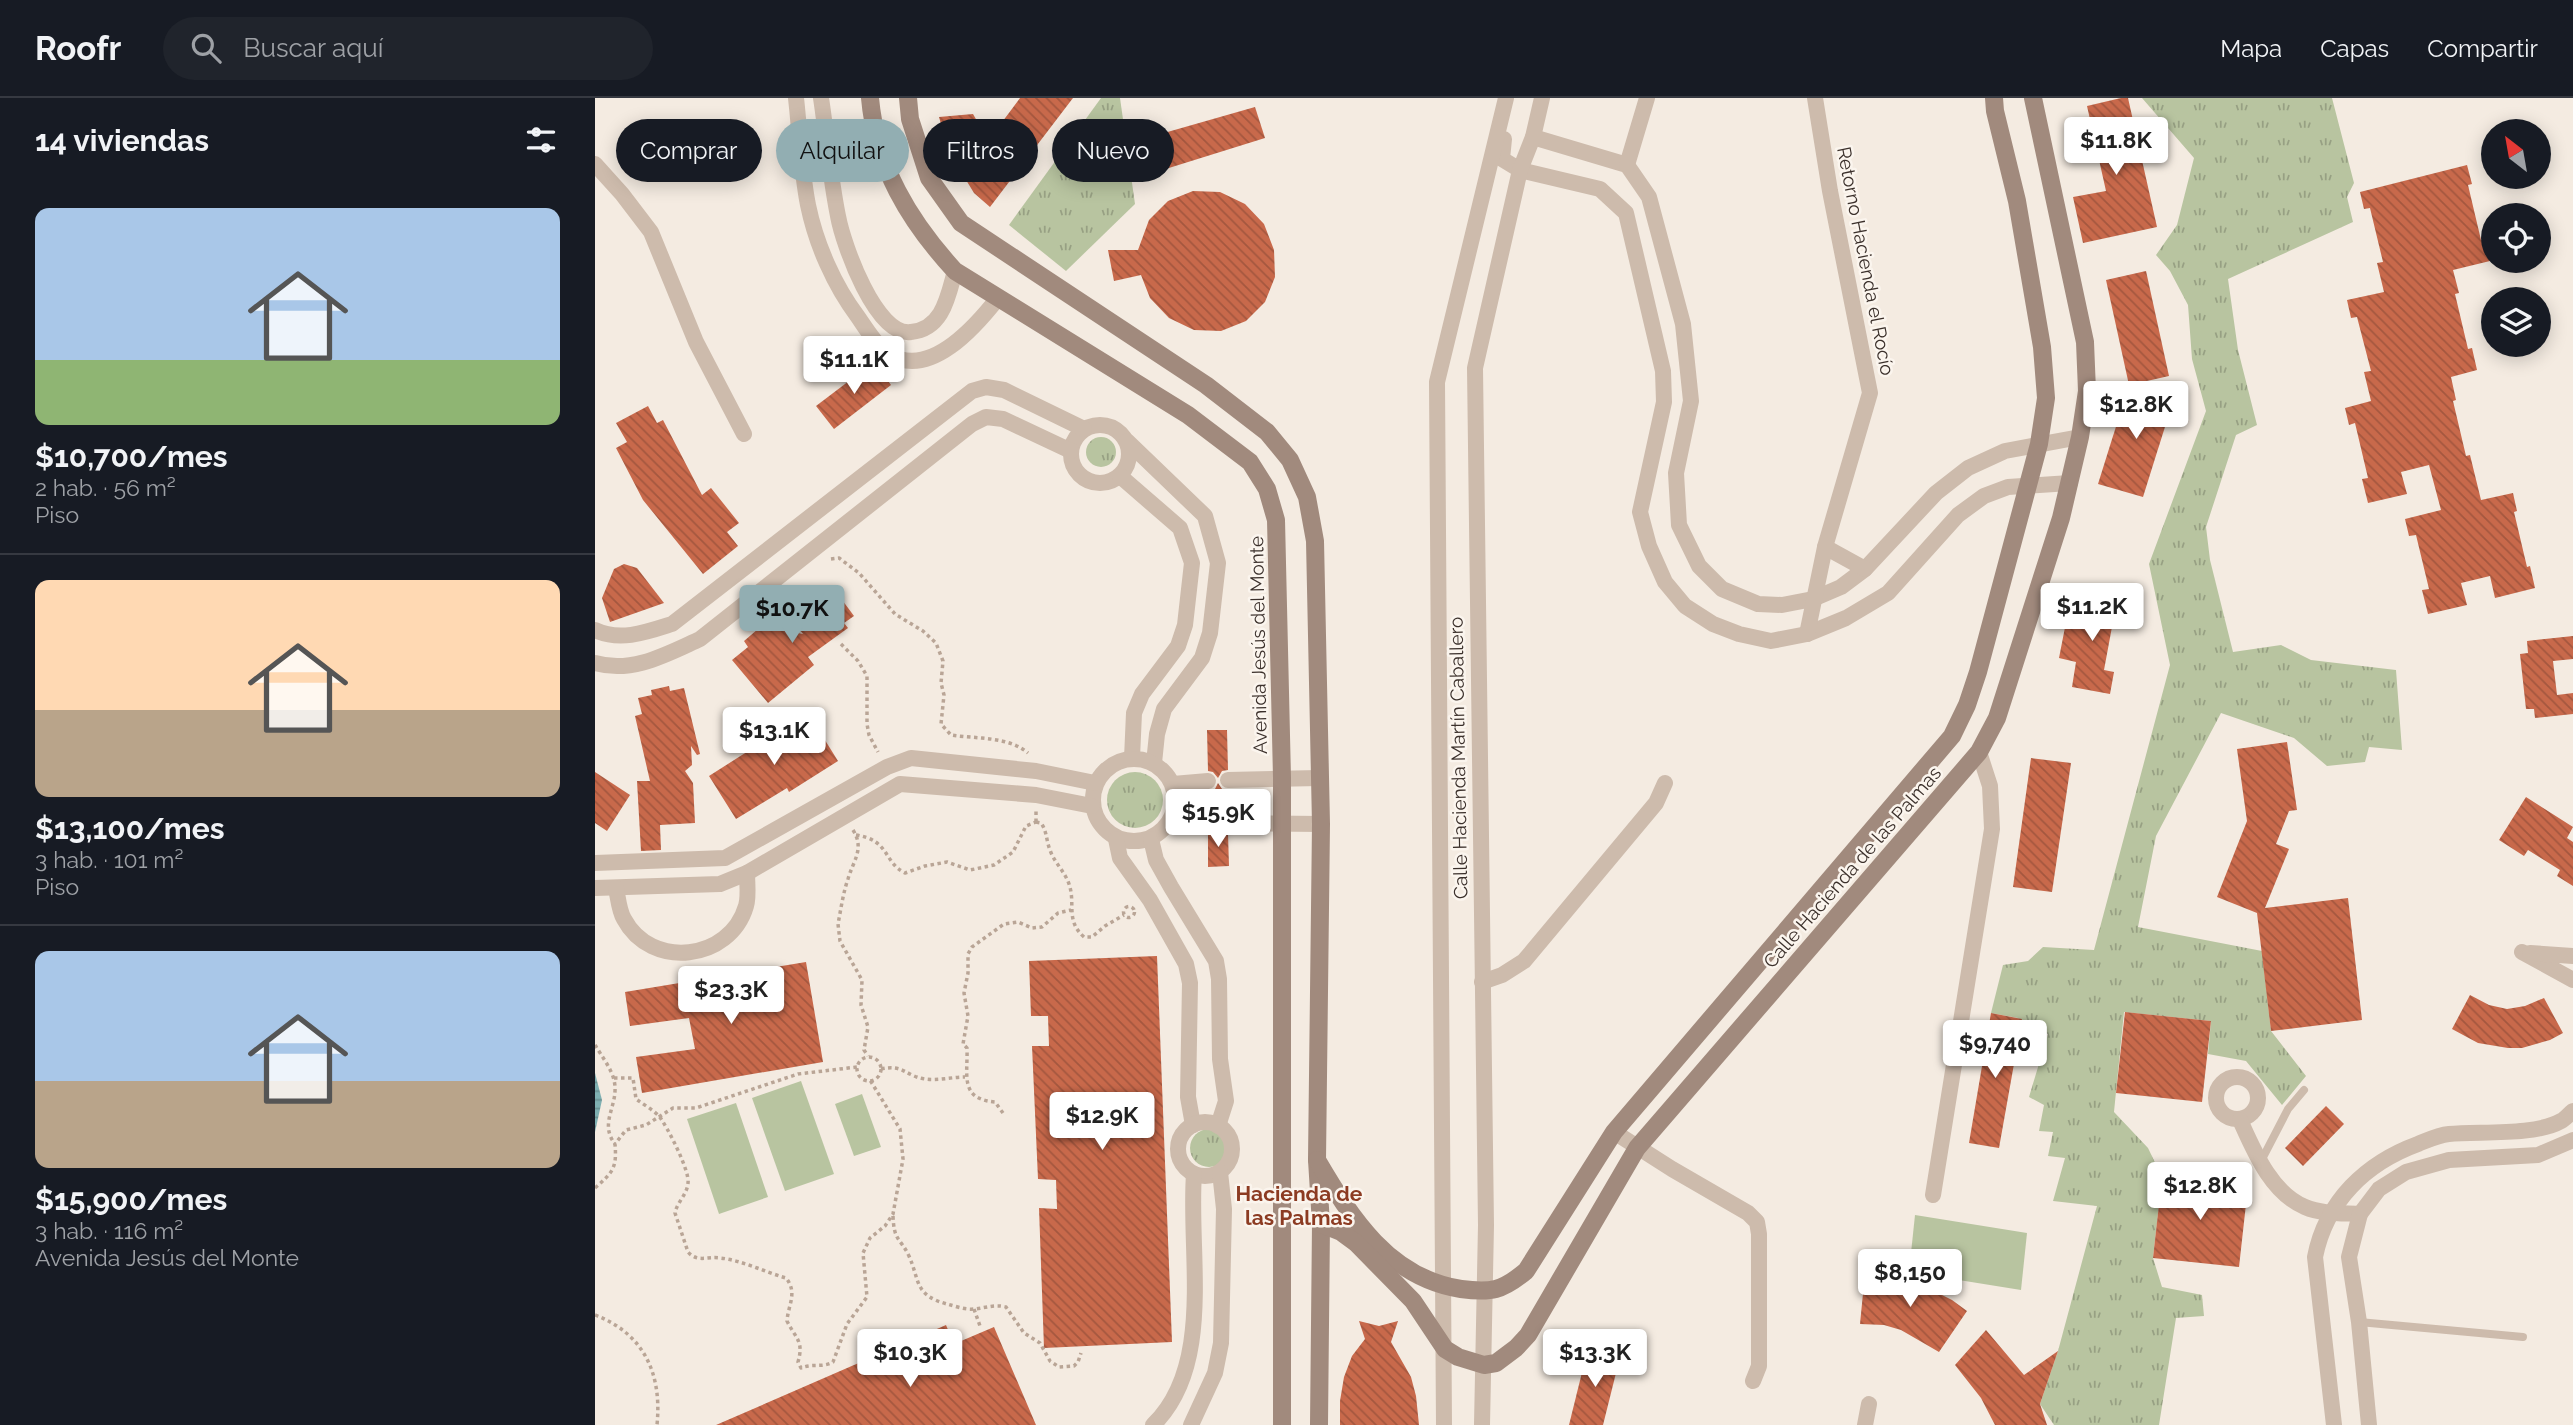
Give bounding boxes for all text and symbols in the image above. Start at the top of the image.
search box [163,17,653,80]
text: Roofr [35,29,121,68]
icon: search [187,29,225,67]
text: Buscar aquí [243,33,383,63]
text: Mapa [2220,34,2282,63]
text: Capas [2320,34,2389,63]
text: Compartir [2427,34,2538,63]
pin: $11.8K [2059,118,2173,177]
chip: Comprar [616,119,762,182]
chip: Alquilar [776,119,909,182]
chip: Filtros [923,119,1038,182]
chip: Nuevo [1052,119,1174,182]
north arrow [2481,119,2551,189]
map controls [2481,119,2551,357]
icon: filters [522,121,560,159]
text: 14 viviendas [35,123,209,158]
text: $11.8K [2080,126,2152,153]
street label: Retorno Hacienda el Rocío [1833,145,1899,377]
button: locate [2481,203,2551,273]
icon: home [235,253,361,379]
button: layers [2481,287,2551,357]
pin: $11.1K [797,336,911,396]
text: $11.1K [819,345,889,372]
pin: $12.8K [2079,382,2193,441]
text: $12.8K [2099,390,2173,417]
text: $10,700/mes [35,439,228,474]
text: 2 hab. · 56 m² [35,474,176,501]
text: Piso [35,501,79,528]
street label: Avenida Jesús del Monte [1245,536,1271,754]
pin: $11.2K [2035,584,2149,643]
pin: $10.7K [735,586,849,645]
text: $11.2K [2057,592,2127,619]
text: $10.7K [755,594,829,621]
street label: Calle Hacienda Martín Caballero [1445,617,1471,899]
icon: home [235,625,361,751]
pin: $13.1K [717,708,831,767]
text: $13.1K [739,716,809,743]
street label: Calle Hacienda de las Palmas [1759,762,1945,972]
pin: $15.9K [1161,790,1275,849]
text: $15.9K [1182,798,1254,825]
text: $13,100/mes [35,811,225,846]
text: 3 hab. · 101 m² [35,846,183,873]
text: Piso [35,873,79,900]
pin: $23.3K [674,967,788,1026]
text: $23.3K [694,975,768,1002]
icon: home [235,996,361,1122]
pin: $9,740 [1938,1020,2052,1080]
text: $9,740 [1959,1029,2031,1056]
pin: $12.9K [1045,1093,1159,1152]
text: $12.9K [1065,1101,1139,1128]
pin: $12.8K [2143,1162,2257,1222]
text: $12.8K [2163,1171,2237,1198]
district label: Hacienda de las Palmas [1236,1181,1363,1230]
text: $15,900/mes [35,1182,227,1217]
text: 3 hab. · 116 m² [35,1217,183,1244]
text: Avenida Jesús del Monte [35,1244,299,1271]
pin: $8,150 [1853,1250,1967,1309]
text: $8,150 [1874,1258,1946,1285]
pin: $10.3K [853,1330,967,1389]
pin: $13.3K [1538,1330,1652,1389]
text: $10.3K [873,1338,947,1365]
text: $13.3K [1559,1338,1631,1365]

